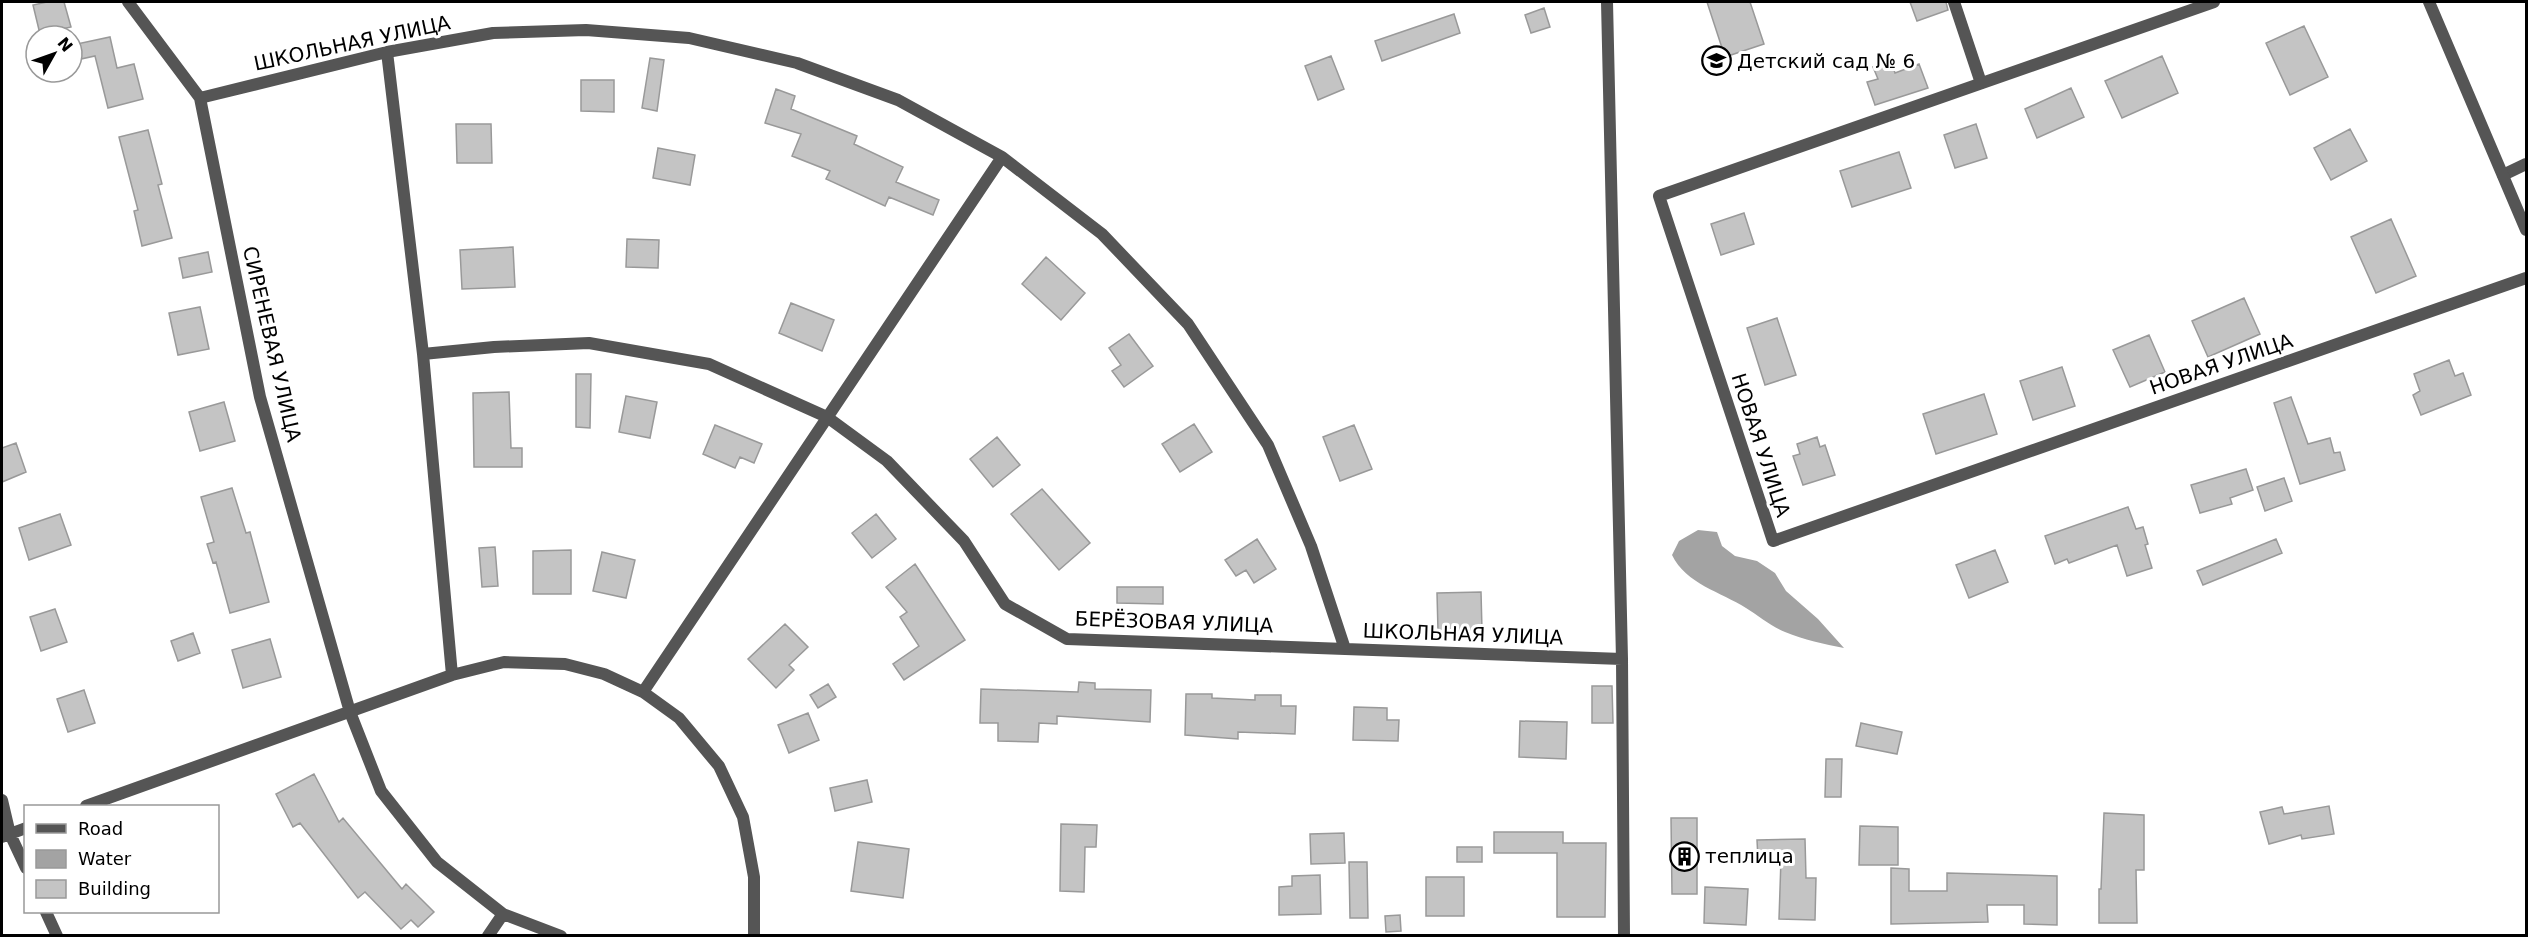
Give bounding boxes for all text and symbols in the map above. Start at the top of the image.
street label: ШКОЛЬНАЯ УЛИЦА [251,10,453,76]
north arrow [24,24,84,84]
text: N [54,33,77,56]
school or university icon: Детский сад № 6 [1700,45,1732,77]
place label: Детский сад № 6 [1737,49,1915,73]
street label: СИРЕНЕВАЯ УЛИЦА [238,244,306,445]
street label: НОВАЯ УЛИЦА [2146,328,2296,400]
street label: НОВАЯ УЛИЦА [1726,370,1796,520]
street label: БЕРЁЗОВАЯ УЛИЦА [1074,607,1274,637]
street label: ШКОЛЬНАЯ УЛИЦА [1362,619,1564,650]
legend [24,805,219,913]
text: Road [78,818,123,839]
building icon: теплица [1668,840,1700,872]
place label: теплица [1705,844,1794,868]
text: Water [78,848,132,869]
text: Building [78,878,151,899]

